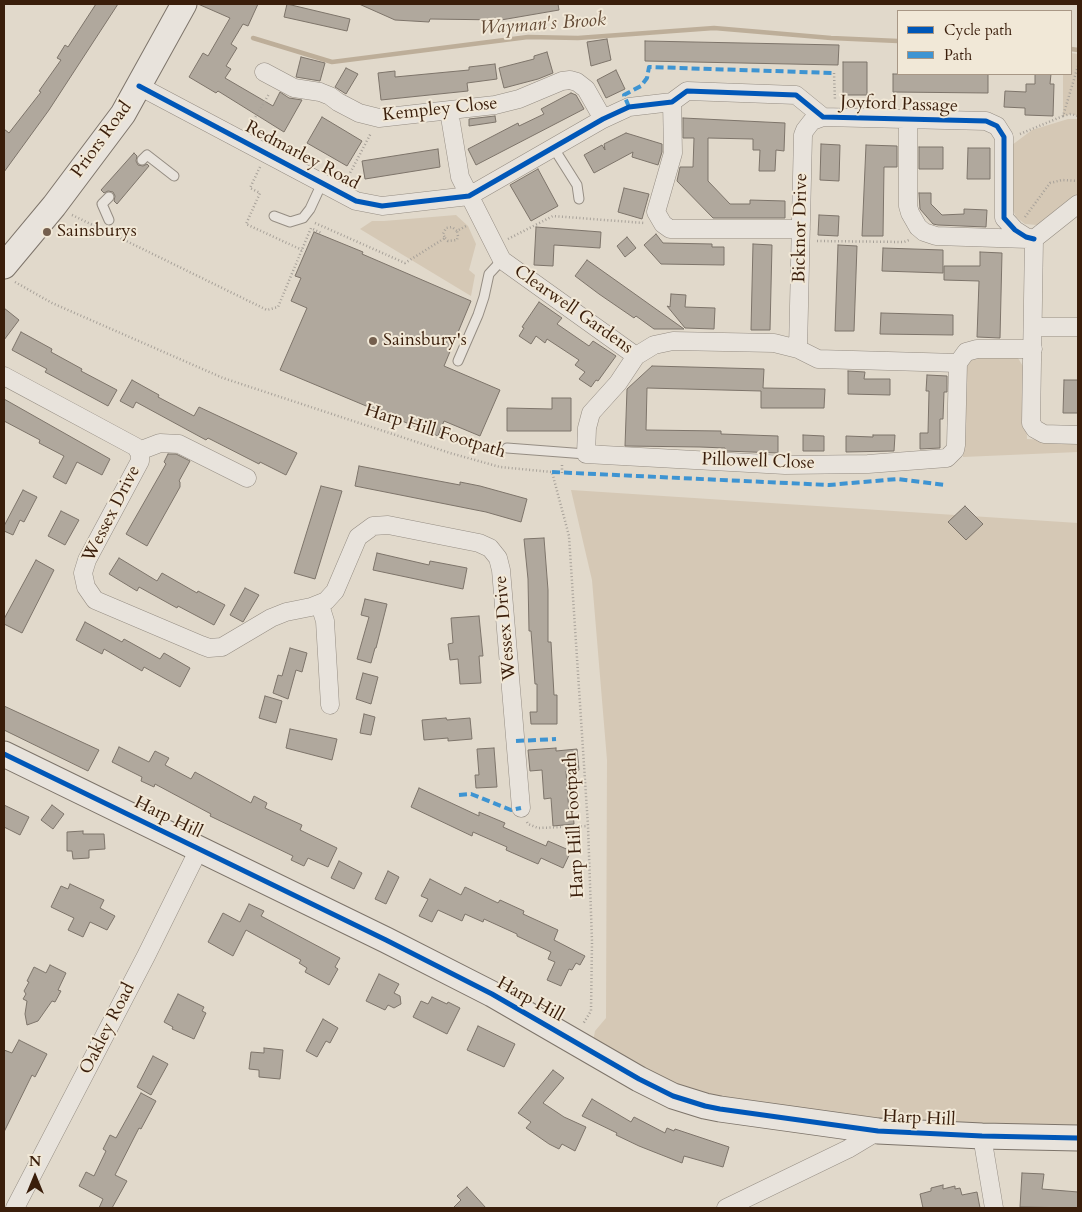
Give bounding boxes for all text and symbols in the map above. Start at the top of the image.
water label: Wayman's Brook [479,9,607,41]
legend [897,10,1072,75]
text: Cycle path [944,20,1012,40]
text: Path [944,45,972,65]
street label: Joyford Passage [840,92,958,118]
street label: Kempley Close [381,93,499,127]
street label: Priors Road [67,98,137,182]
street label: Redmarley Road [241,117,363,195]
street label: Bicknor Drive [789,173,813,283]
place label: Sainsburys [57,221,137,243]
marker: Sainsburys [41,226,53,238]
street label: Clearwell Gardens [509,261,637,359]
place label: Sainsbury's [383,330,467,352]
marker: Sainsbury's [367,335,379,347]
street label: Harp Hill Footpath [362,400,508,464]
street label: Pillowell Close [701,449,815,475]
street label: Wessex Drive [78,462,146,566]
street label: Wessex Drive [491,574,521,682]
street label: Harp Hill Footpath [560,751,590,899]
street label: Harp Hill [130,792,206,844]
street label: Harp Hill [493,973,567,1027]
street label: Oakley Road [76,980,140,1078]
street label: Harp Hill [882,1106,956,1132]
north arrow [10,1152,60,1202]
text: N [29,1152,41,1171]

